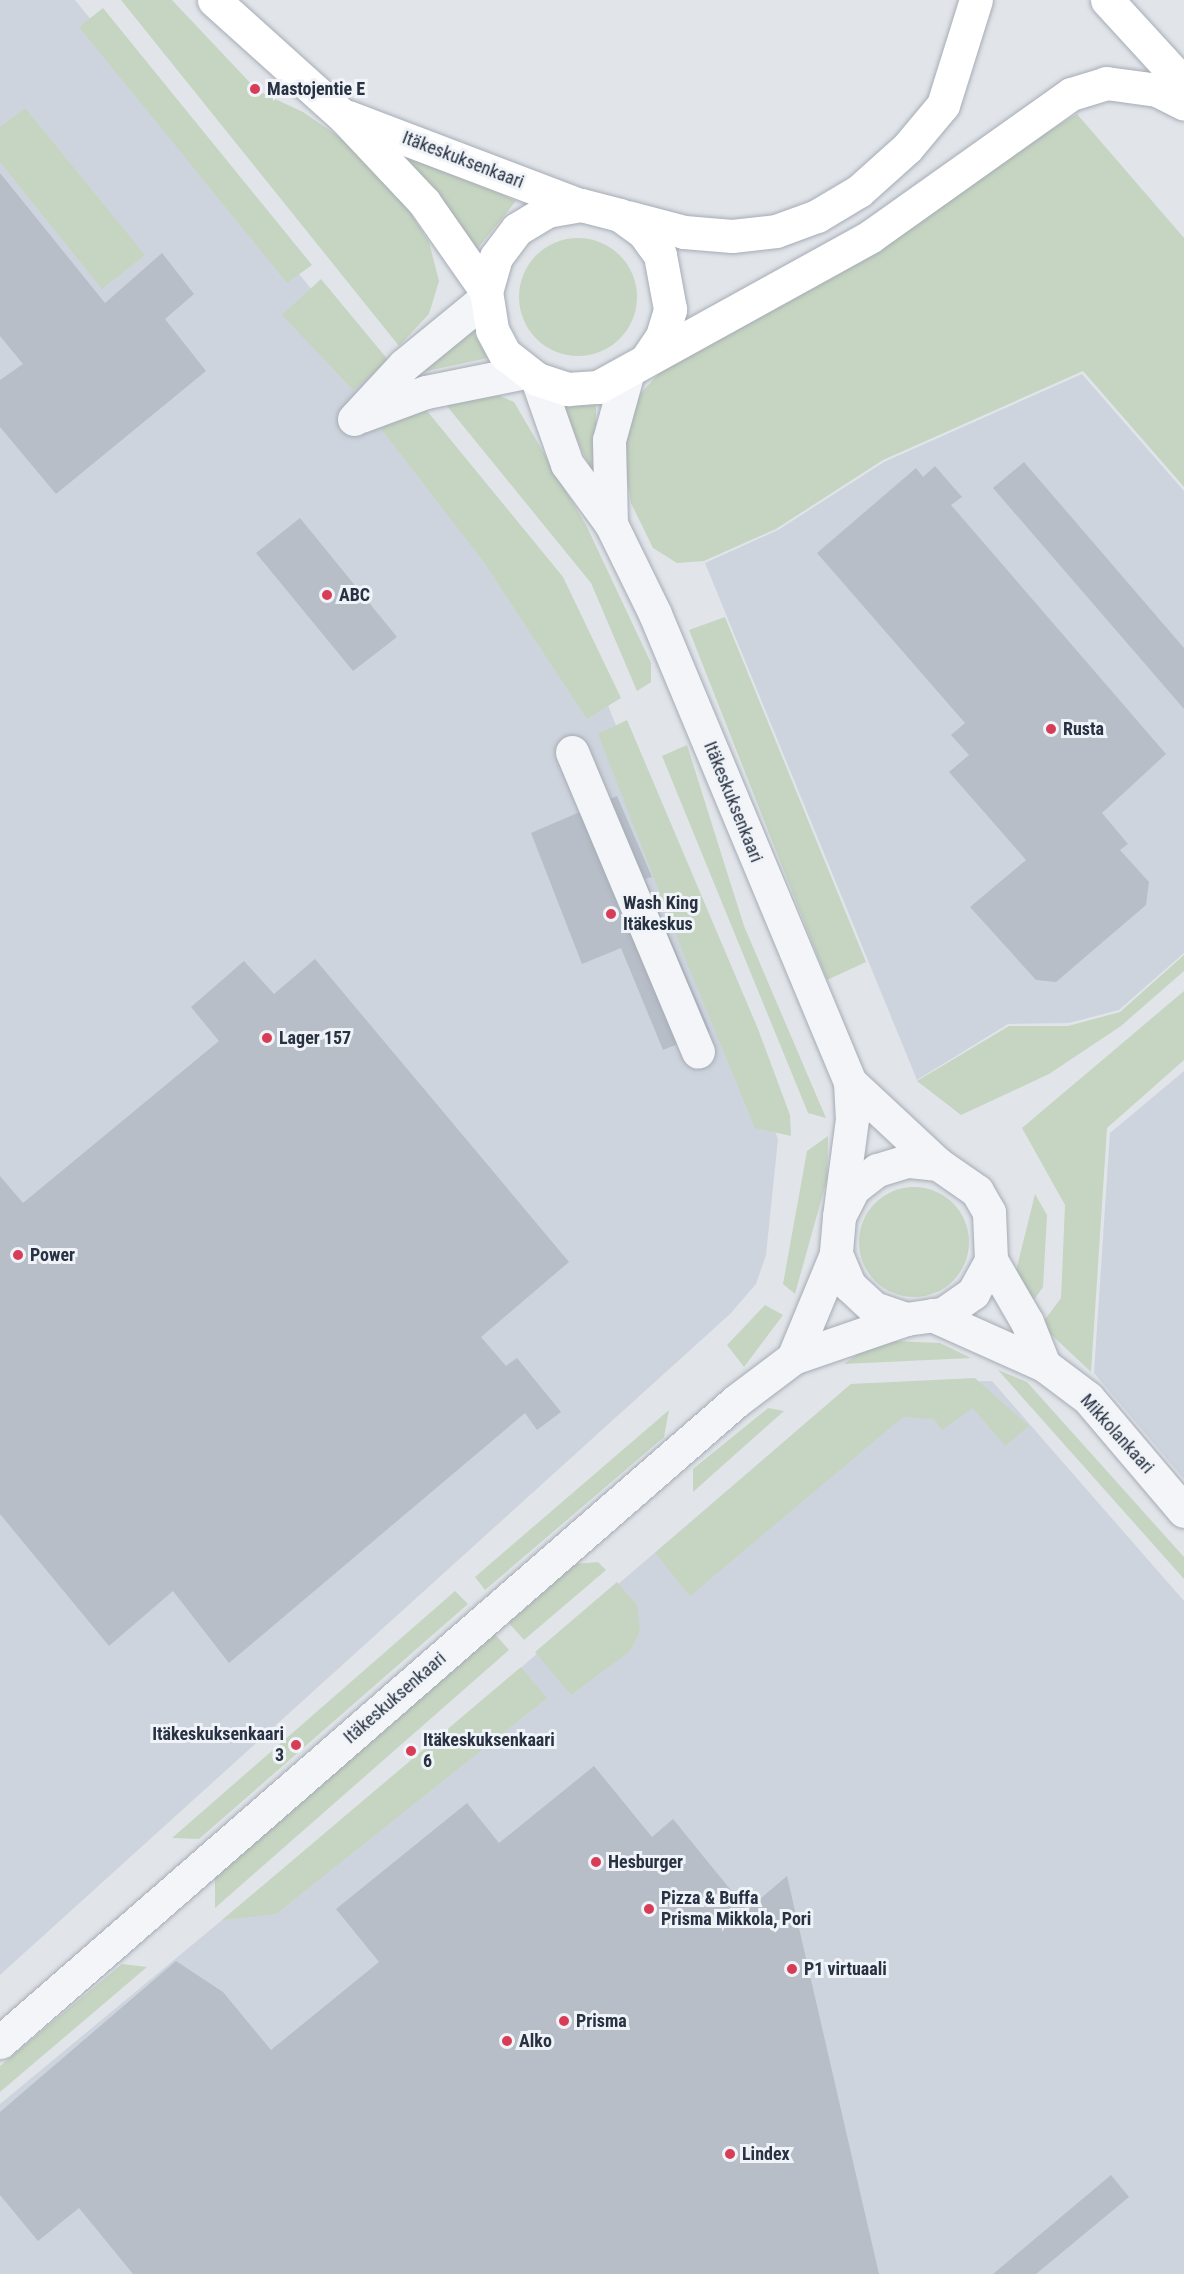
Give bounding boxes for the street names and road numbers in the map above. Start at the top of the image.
street label: Itäkeskuksenkaari [399,127,527,193]
street label: Itäkeskuksenkaari [699,738,767,866]
street label: Mikkolankaari [1076,1390,1158,1478]
street label: Itäkeskuksenkaari [340,1648,450,1748]

